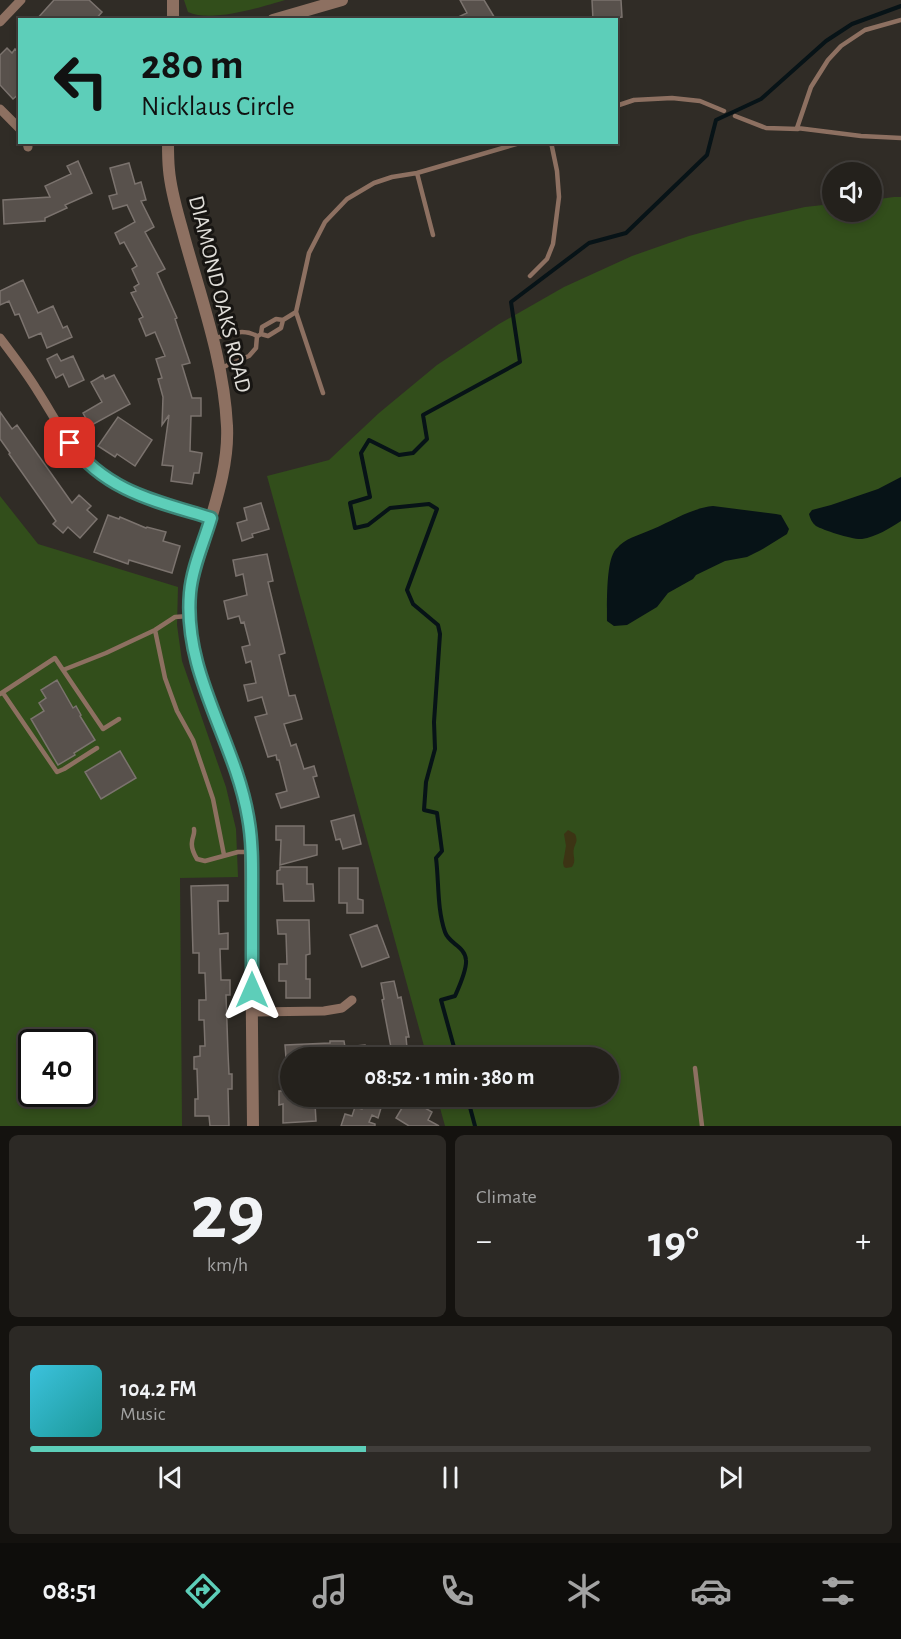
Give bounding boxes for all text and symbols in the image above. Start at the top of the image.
icon: left [42,42,120,120]
text: 280 m [141,44,244,86]
text: Nicklaus Circle [141,93,295,120]
map controls [822,162,882,222]
button: sound [822,162,882,222]
street label: DIAMOND OAKS ROAD [185,193,255,395]
pin [44,417,95,468]
icon: arrive [53,426,86,459]
position arrow [220,958,284,1022]
speed limit sign: 40 [18,1029,96,1107]
text: 08:52 · 1 min · 380 m [365,1066,534,1088]
text: 29 [190,1175,265,1253]
text: Climate [476,1187,537,1207]
text: 19° [648,1220,699,1265]
text: − [476,1225,492,1258]
text: + [855,1225,871,1258]
text: km/h [207,1255,248,1275]
text: 104.2 FM [120,1378,197,1400]
text: Music [120,1404,166,1424]
icon: previous [154,1461,187,1494]
icon: pause [434,1461,467,1494]
icon: next [714,1461,747,1494]
icon: directions [182,1570,224,1612]
icon: music [309,1570,351,1612]
icon: phone [436,1570,478,1612]
icon: climate [563,1570,605,1612]
icon: car [690,1570,732,1612]
icon: filters [817,1570,859,1612]
text: 08:51 [42,1577,97,1604]

